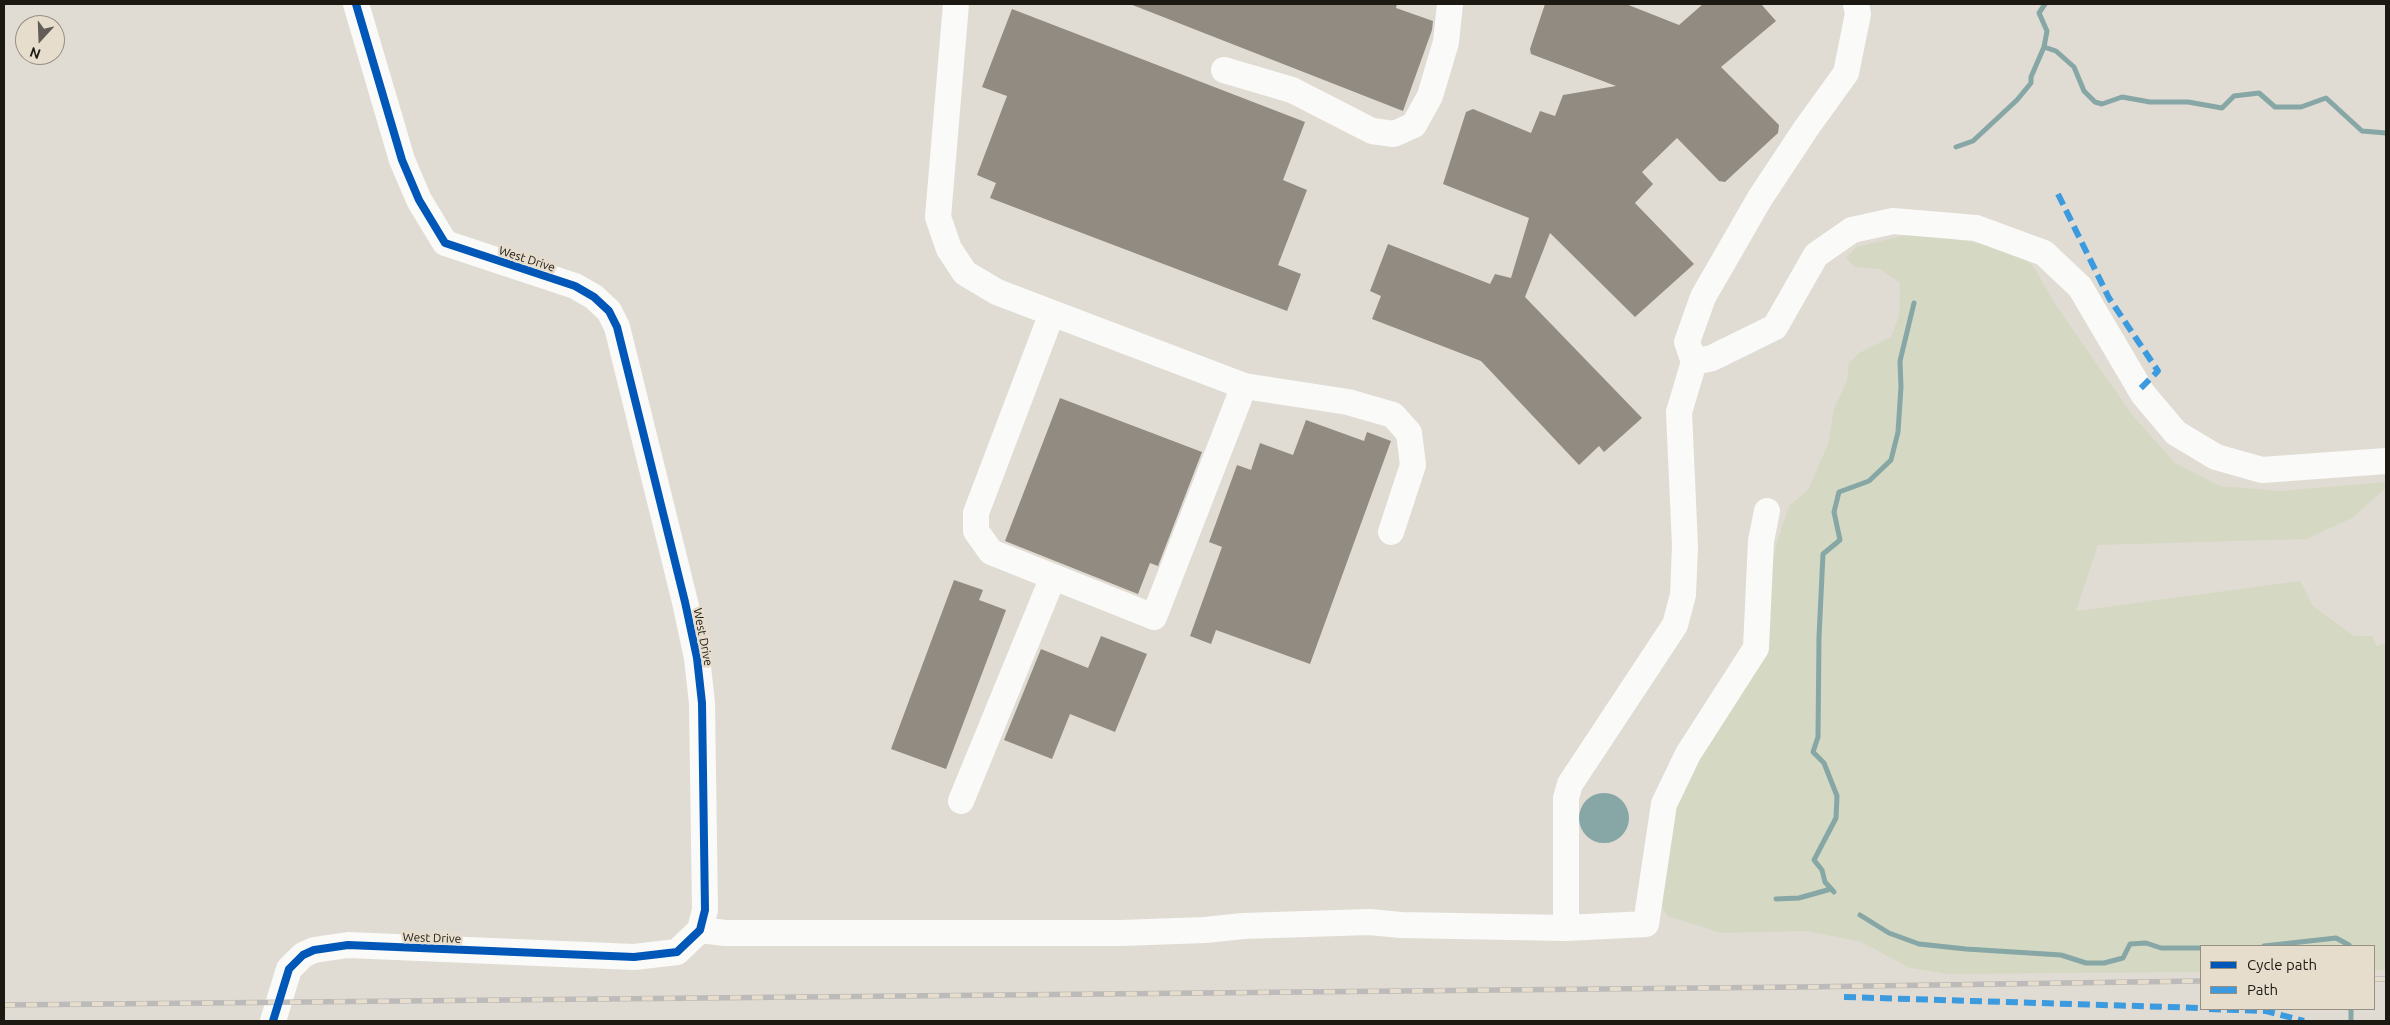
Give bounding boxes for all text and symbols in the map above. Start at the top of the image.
north arrow [15,15,65,65]
text: N [28,44,43,62]
street label: West Drive [497,243,557,275]
street label: West Drive [690,607,716,667]
street label: West Drive [402,930,462,946]
legend [2200,945,2375,1010]
text: Cycle path [2247,956,2317,973]
text: Path [2247,981,2278,998]

